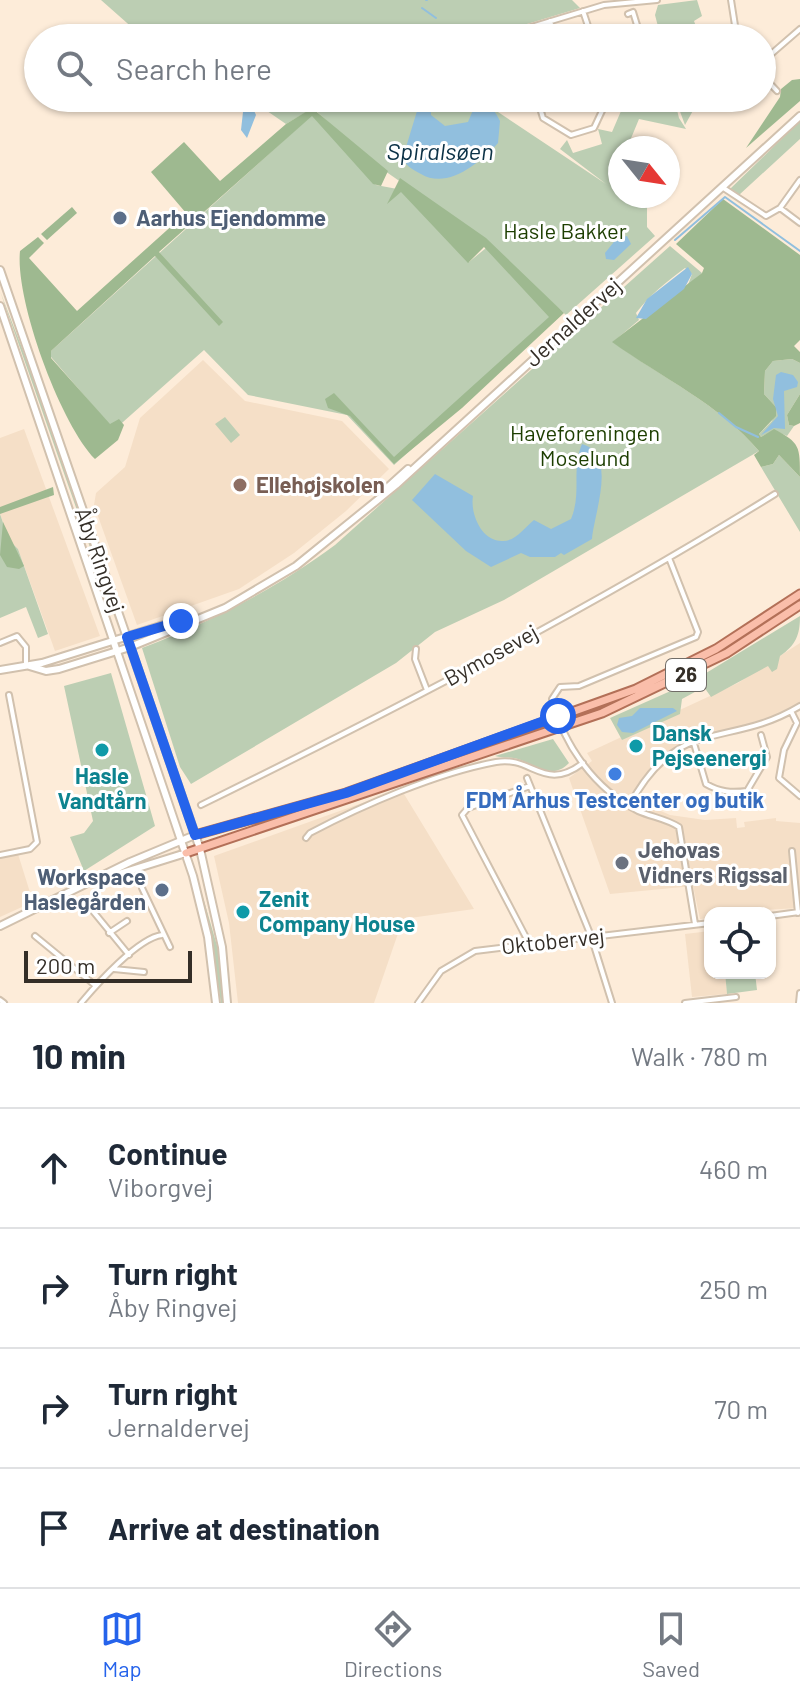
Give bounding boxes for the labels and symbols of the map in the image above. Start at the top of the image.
water label: Spiralsøen [386,136,494,165]
north arrow [608,136,680,208]
place label: Aarhus Ejendomme [136,204,326,230]
marker: Aarhus Ejendomme [111,209,129,227]
park label: Hasle Bakker [503,217,627,243]
street label: Jernaldervej [519,271,626,371]
park label: Haveforeningen Moselund [510,419,660,470]
place label: Ellehøjskolen [256,471,385,497]
marker: Ellehøjskolen [231,476,249,494]
street label: Åby Ringvej [71,504,131,616]
route end [163,603,199,639]
street label: Bymosevej [439,618,542,690]
road number: 26 [666,659,706,691]
route start [540,698,576,734]
place label: Dansk Pejseenergi [652,719,767,770]
marker: Dansk Pejseenergi [627,737,645,755]
marker: Hasle Vandtårn [93,741,111,759]
place label: Hasle Vandtårn [58,762,146,813]
marker: FDM Århus Testcenter og butik [606,765,624,783]
place label: FDM Århus Testcenter og butik [466,785,765,812]
place label: Jehovas Vidners Rigssal [638,836,788,887]
marker: Jehovas Vidners Rigssal [613,854,631,872]
place label: Workspace Haslegården [24,863,146,914]
marker: Workspace Haslegården [153,881,171,899]
place label: Zenit Company House [259,885,415,936]
marker: Zenit Company House [234,903,252,921]
street label: Oktobervej [500,922,606,958]
scale bar [24,947,192,983]

